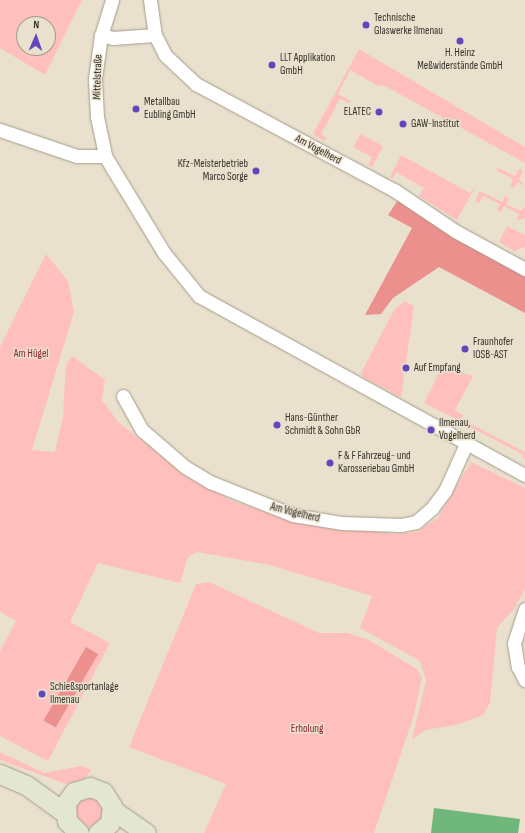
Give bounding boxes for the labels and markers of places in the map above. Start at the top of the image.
place label: Technische Glaswerke Ilmenau [374,12,443,38]
marker: Technische Glaswerke Ilmenau [361,20,371,30]
marker: H. Heinz Meßwiderstände GmbH [455,36,465,46]
place label: H. Heinz Meßwiderstände GmbH [417,47,503,73]
place label: LLT Applikation GmbH [280,52,335,78]
marker: LLT Applikation GmbH [267,60,277,70]
place label: Metallbau Eubling GmbH [144,96,196,122]
marker: Metallbau Eubling GmbH [131,104,141,114]
place label: ELATEC [344,105,371,119]
marker: ELATEC [374,107,384,117]
place label: GAW-Institut [411,117,459,131]
marker: GAW-Institut [398,119,408,129]
place label: Kfz-Meisterbetrieb Marco Sorge [178,158,248,184]
marker: Kfz-Meisterbetrieb Marco Sorge [251,166,261,176]
place label: Fraunhofer IOSB-AST [473,336,513,362]
marker: Fraunhofer IOSB-AST [460,344,470,354]
place label: Auf Empfang [414,361,461,375]
marker: Auf Empfang [401,363,411,373]
place label: Hans-Günther Schmidt & Sohn GbR [285,412,361,438]
place label: Ilmenau, Vogelherd [439,417,476,443]
marker: Hans-Günther Schmidt & Sohn GbR [272,420,282,430]
marker: Ilmenau, Vogelherd [426,425,436,435]
place label: F & F Fahrzeug- und Karosseriebau GmbH [338,450,414,476]
marker: F & F Fahrzeug- und Karosseriebau GmbH [325,458,335,468]
place label: Schießsportanlage Ilmenau [50,681,119,707]
marker: Schießsportanlage Ilmenau [37,689,47,699]

